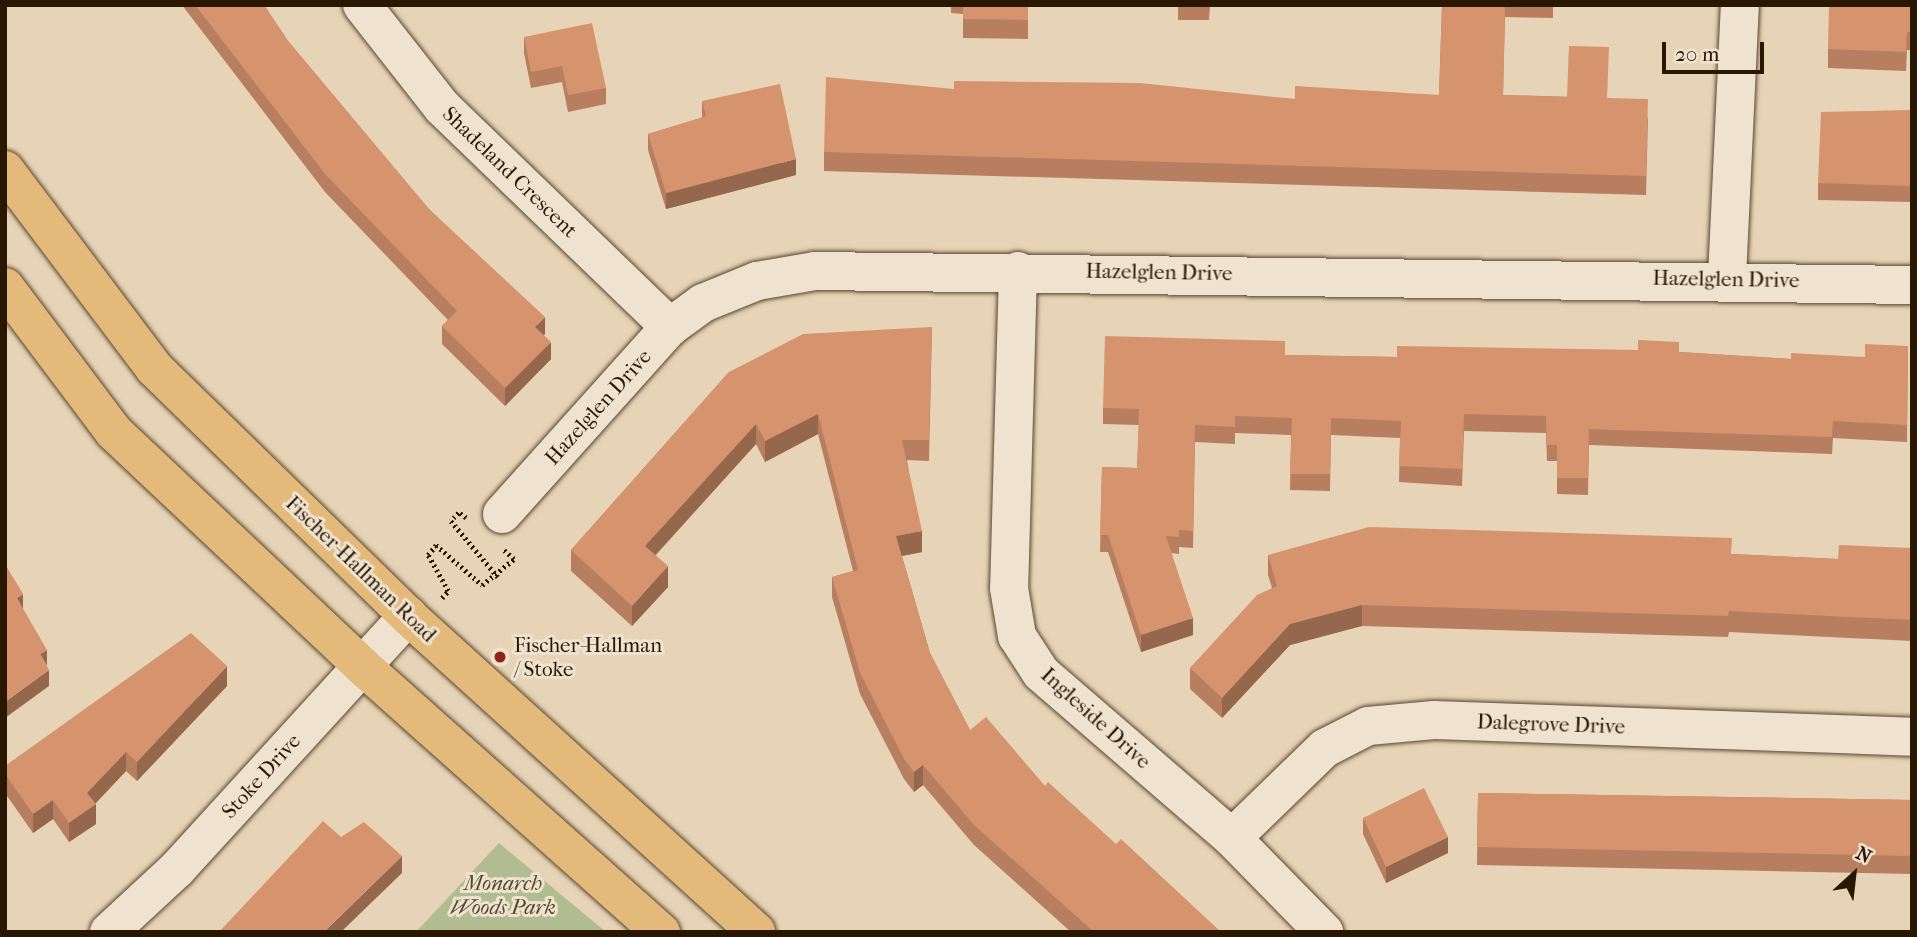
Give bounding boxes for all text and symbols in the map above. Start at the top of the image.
scale bar [1665,28,1766,72]
text: 20 m [1675,42,1719,66]
street label: Shadeland Crescent [437,101,583,243]
street label: Hazelglen Drive [1085,258,1233,286]
street label: Hazelglen Drive [1652,265,1800,293]
street label: Hazelglen Drive [539,344,657,470]
street label: Fischer-Hallman Road [281,491,441,647]
place label: Fischer-Hallman / Stoke [514,632,662,682]
marker: Fischer-Hallman / Stoke [492,649,508,665]
street label: Ingleside Drive [1036,662,1156,774]
street label: Dalegrove Drive [1476,709,1626,739]
street label: Stoke Drive [216,728,306,824]
north arrow [1819,839,1889,909]
text: N [1852,842,1875,868]
park label: Monarch Woods Park [450,870,556,920]

